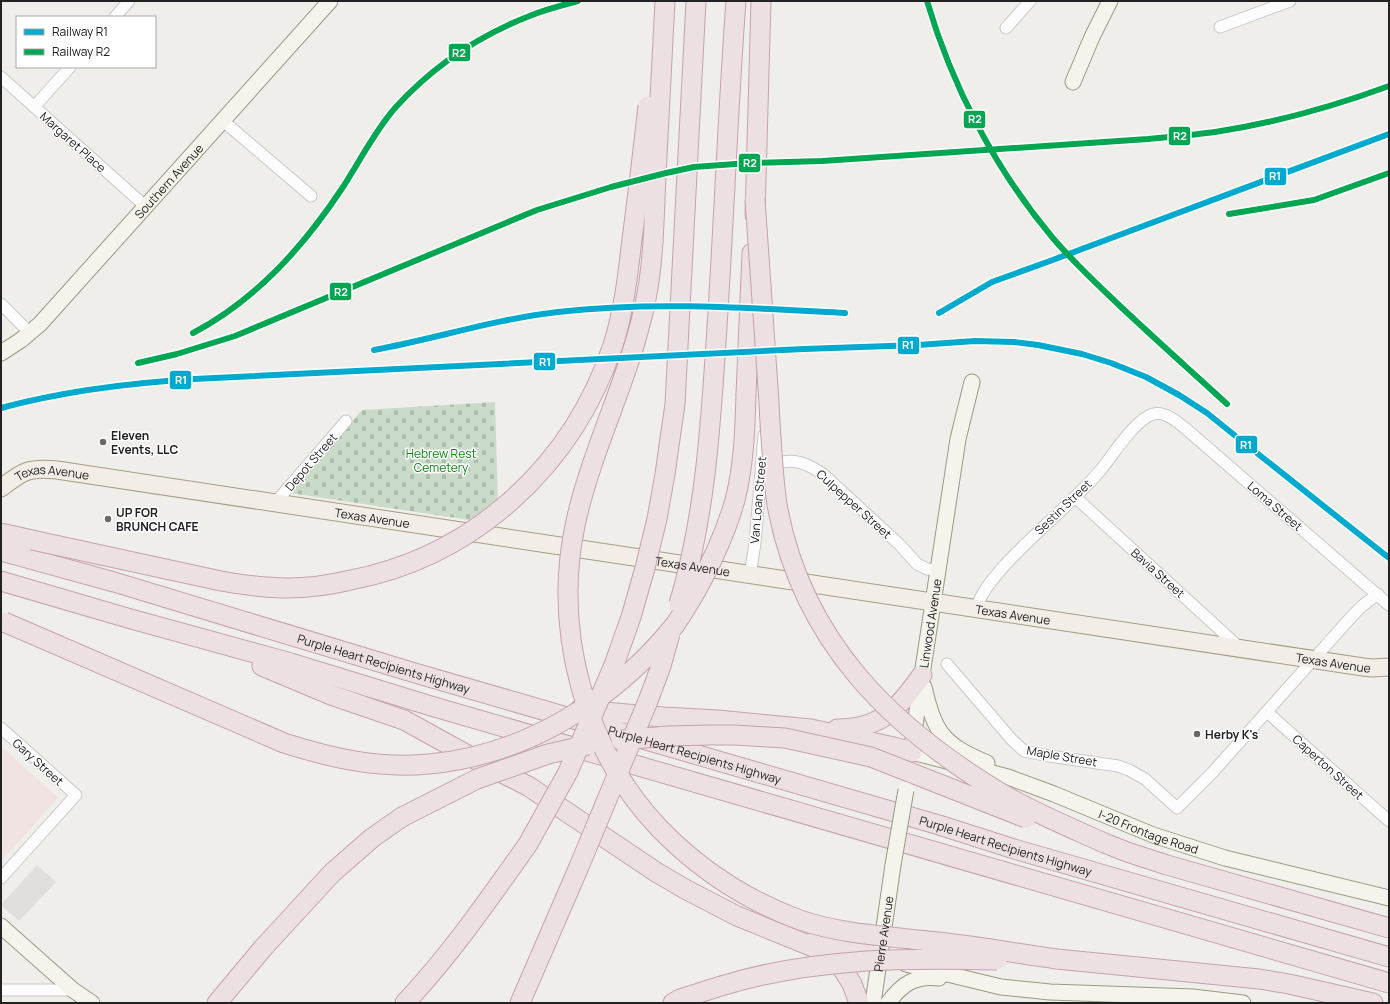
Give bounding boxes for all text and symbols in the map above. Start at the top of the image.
legend [16,16,156,68]
text: Railway R1 [52,23,108,40]
text: Railway R2 [52,43,110,60]
line badge: R2 [448,43,471,62]
text: R2 [452,45,466,60]
street label: Margaret Place [36,108,110,176]
line badge: R2 [963,110,986,129]
text: R2 [968,111,982,126]
line badge: R2 [1168,126,1191,146]
text: R2 [1173,128,1187,143]
street label: Southern Avenue [130,140,207,222]
line badge: R2 [738,153,761,173]
text: R2 [743,155,757,170]
line badge: R1 [1264,167,1287,186]
text: R1 [1269,168,1281,183]
line badge: R2 [329,282,352,301]
text: R2 [334,284,348,299]
line badge: R1 [897,336,920,355]
text: R1 [902,337,914,352]
line badge: R1 [533,352,556,371]
text: R1 [539,354,551,369]
line badge: R1 [169,370,192,390]
text: R1 [175,372,187,387]
place label: Eleven Events, LLC [111,427,179,458]
street label: Depot Street [281,429,341,495]
line badge: R1 [1235,435,1258,454]
marker: Eleven Events, LLC [98,437,108,447]
text: R1 [1240,437,1252,452]
park label: Hebrew Rest Cemetery [406,445,476,476]
street label: Van Loan Street [746,455,770,544]
street label: Texas Avenue [11,461,90,484]
street label: Culpepper Street [813,466,895,542]
street label: Sestin Street [1031,475,1095,539]
street label: Loma Street [1244,477,1306,535]
place label: UP FOR BRUNCH CAFE [116,504,199,535]
street label: Texas Avenue [334,504,411,532]
marker: UP FOR BRUNCH CAFE [103,514,113,524]
street label: Bavia Street [1127,544,1189,602]
street label: Texas Avenue [654,552,731,580]
street label: Linwood Avenue [915,577,945,669]
street label: Texas Avenue [974,600,1052,628]
street label: Purple Heart Recipients Highway [295,629,473,697]
street label: Texas Avenue [1295,648,1372,676]
street label: Purple Heart Recipients Highway [606,721,784,788]
place label: Herby K's [1205,726,1259,743]
marker: Herby K's [1192,729,1202,739]
street label: Caperton Street [1289,731,1367,804]
street label: Gary Street [9,734,67,790]
street label: Maple Street [1025,741,1099,771]
street label: I-20 Frontage Road [1096,805,1201,857]
street label: Purple Heart Recipients Highway [917,811,1095,880]
street label: Pierre Avenue [869,895,897,973]

